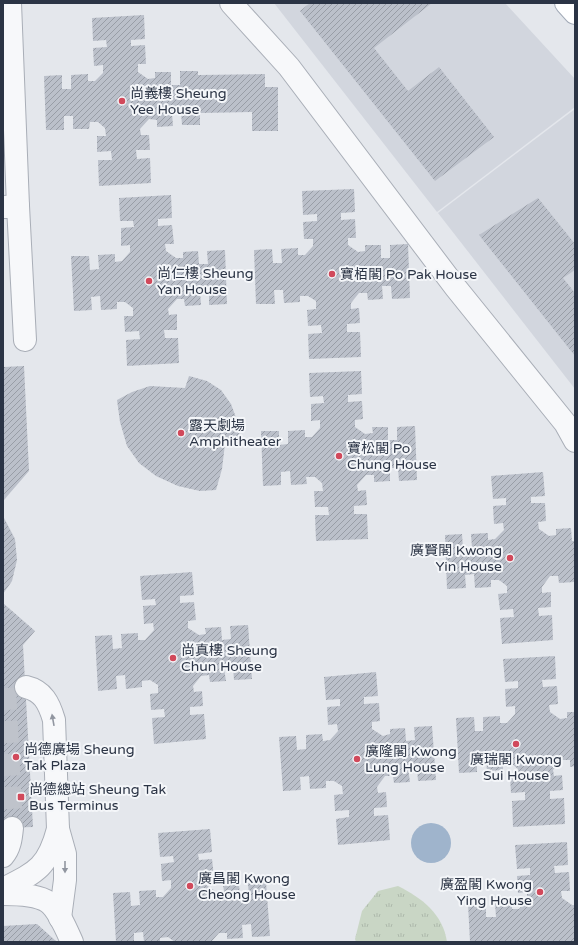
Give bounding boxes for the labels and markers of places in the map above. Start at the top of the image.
place label: 尚義樓 Sheung Yee House [130,85,227,118]
marker: 尚義樓 Sheung Yee House [117,96,127,106]
place label: 尚仁樓 Sheung Yan House [157,265,254,298]
place label: 寶栢閣 Po Pak House [340,266,477,283]
marker: 寶栢閣 Po Pak House [327,269,337,279]
marker: 尚仁樓 Sheung Yan House [144,276,154,286]
place label: 露天劇場 Amphitheater [189,417,282,450]
marker: 露天劇場 Amphitheater [176,428,186,438]
place label: 寶松閣 Po Chung House [347,440,437,473]
marker: 寶松閣 Po Chung House [334,451,344,461]
place label: 廣賢閣 Kwong Yin House [410,542,502,575]
marker: 廣賢閣 Kwong Yin House [505,553,515,563]
place label: 尚真樓 Sheung Chun House [181,642,278,675]
marker: 尚真樓 Sheung Chun House [168,653,178,663]
marker: 廣瑞閣 Kwong Sui House [511,739,521,749]
place label: 尚德廣場 Sheung Tak Plaza [24,741,135,774]
place label: 廣隆閣 Kwong Lung House [365,743,457,776]
place label: 廣瑞閣 Kwong Sui House [470,751,562,784]
marker: 尚德廣場 Sheung Tak Plaza [11,752,21,762]
marker: 廣隆閣 Kwong Lung House [352,754,362,764]
place label: 尚德總站 Sheung Tak Bus Terminus [29,781,166,814]
marker: 尚德總站 Sheung Tak Bus Terminus [16,792,26,802]
place label: 廣昌閣 Kwong Cheong House [198,870,296,903]
place label: 廣盈閣 Kwong Ying House [440,876,532,909]
marker: 廣昌閣 Kwong Cheong House [185,881,195,891]
marker: 廣盈閣 Kwong Ying House [535,887,545,897]

